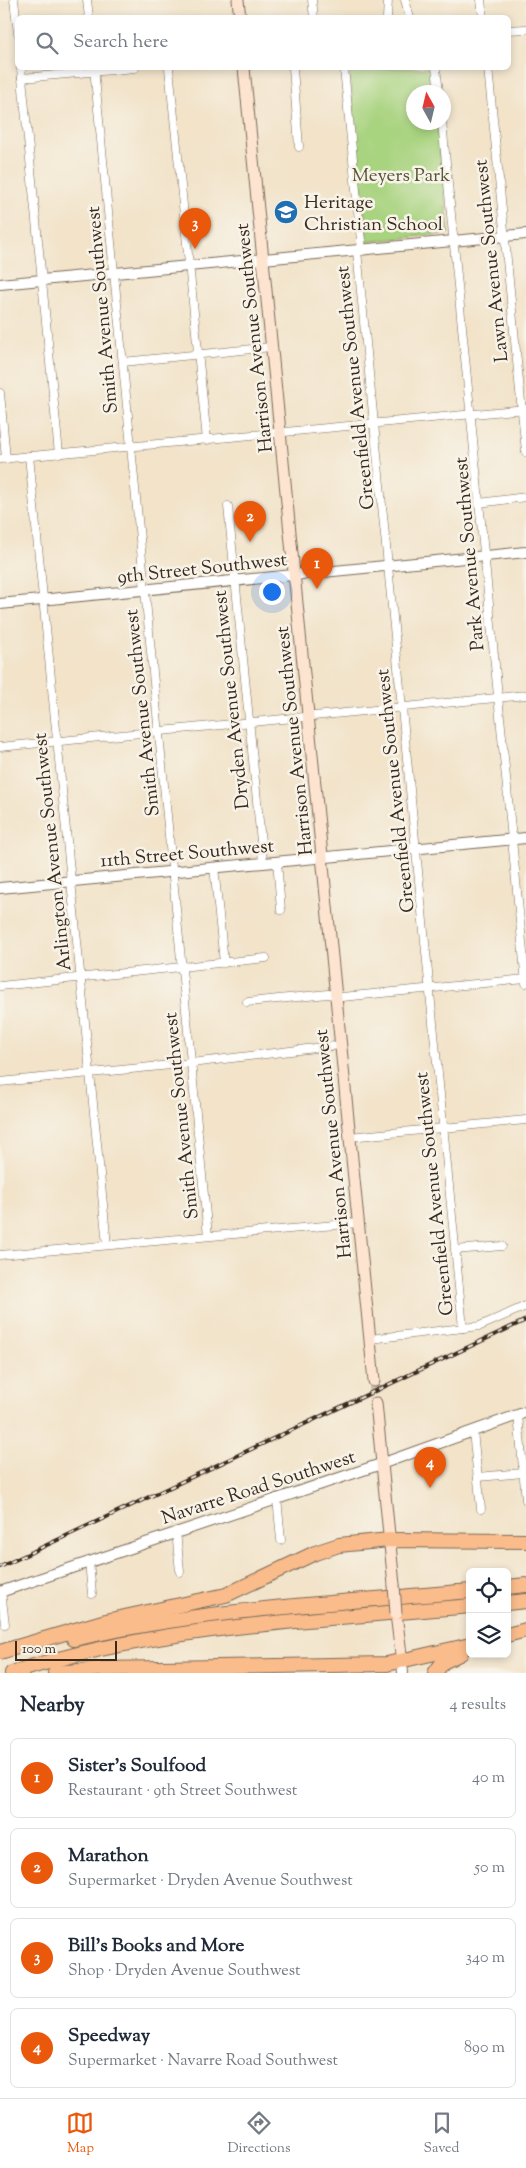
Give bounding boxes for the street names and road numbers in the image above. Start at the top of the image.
street label: Lawn Avenue Southwest [468,158,517,363]
street label: Smith Avenue Southwest [81,204,126,415]
street label: Harrison Avenue Southwest [230,221,281,454]
street label: Greenfield Avenue Southwest [330,264,383,511]
street label: Park Avenue Southwest [449,455,492,652]
street label: 9th Street Southwest [116,547,289,592]
street label: Dryden Avenue Southwest [208,588,257,811]
street label: Smith Avenue Southwest [119,607,168,818]
street label: Harrison Avenue Southwest [270,624,321,857]
street label: Greenfield Avenue Southwest [370,667,423,914]
street label: Arlington Avenue Southwest [27,731,79,972]
street label: 11th Street Southwest [99,833,276,876]
street label: Smith Avenue Southwest [158,1010,207,1221]
street label: Harrison Avenue Southwest [309,1027,360,1260]
street label: Greenfield Avenue Southwest [409,1070,462,1317]
street label: Navarre Road Southwest [158,1444,360,1533]

